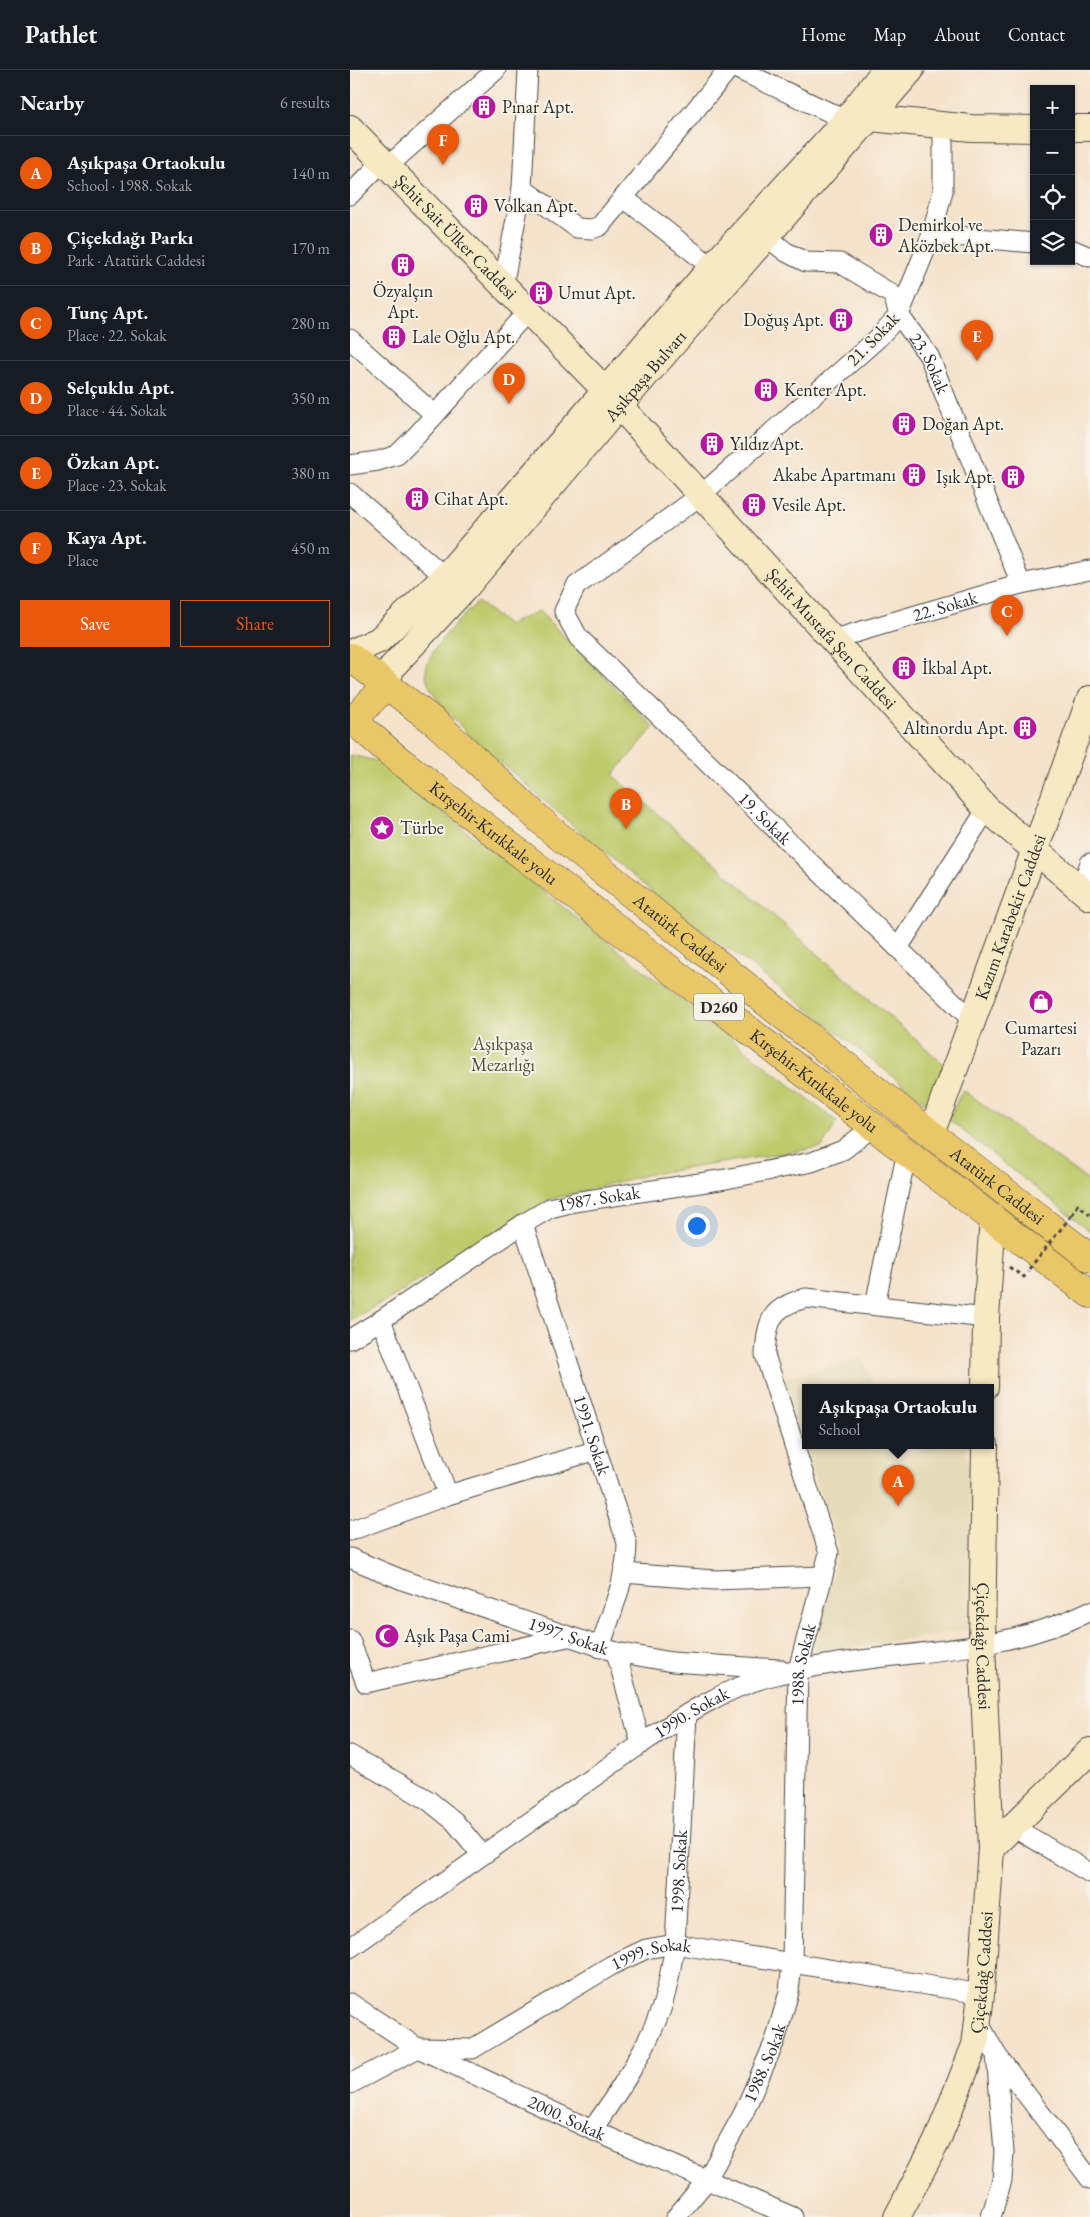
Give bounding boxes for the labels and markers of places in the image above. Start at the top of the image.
building icon: Pınar Apt. [471,94,497,120]
place label: Pınar Apt. [502,95,574,118]
pin: F [427,124,459,165]
building icon: Volkan Apt. [463,193,489,219]
place label: Volkan Apt. [494,194,578,217]
place label: Demirkol ve Aközbek Apt. [897,213,994,257]
building icon: Demirkol ve Aközbek Apt. [868,222,894,248]
building icon: Özyalçın Apt. [390,252,416,278]
place label: Özyalçın Apt. [373,279,434,323]
building icon: Umut Apt. [528,280,554,306]
place label: Umut Apt. [558,281,636,304]
building icon: Doğuş Apt. [828,307,854,333]
place label: Doğuş Apt. [743,308,824,331]
pin: E [961,320,993,361]
building icon: Lale Oğlu Apt. [381,324,407,350]
place label: Lale Oğlu Apt. [412,325,515,348]
pin: D [493,363,525,404]
building icon: Kenter Apt. [753,377,779,403]
place label: Kenter Apt. [784,378,867,401]
building icon: Doğan Apt. [891,411,917,437]
place label: Doğan Apt. [922,412,1004,435]
building icon: Yıldız Apt. [699,431,725,457]
place label: Yıldız Apt. [730,432,804,455]
building icon: Akabe Apartmanı [901,462,927,488]
place label: Akabe Apartmanı [772,463,897,486]
building icon: Işık Apt. [1000,464,1026,490]
place label: Işık Apt. [936,465,996,488]
building icon: Cihat Apt. [404,486,430,512]
place label: Cihat Apt. [434,487,508,510]
building icon: Vesile Apt. [741,492,767,518]
place label: Vesile Apt. [772,493,846,516]
pin: C [991,595,1023,636]
building icon: İkbal Apt. [891,655,917,681]
place label: İkbal Apt. [922,656,992,679]
building icon: Altınordu Apt. [1012,715,1038,741]
place label: Altınordu Apt. [902,716,1008,739]
pin: B [610,788,642,829]
place icon: Türbe [369,815,395,841]
place label: Türbe [400,816,444,839]
shop icon: Cumartesi Pazarı [1028,989,1054,1015]
place label: Cumartesi Pazarı [1005,1016,1078,1060]
pin: A [882,1465,914,1506]
mosque icon: Aşık Paşa Cami [374,1623,400,1649]
place label: Aşık Paşa Cami [403,1624,511,1647]

